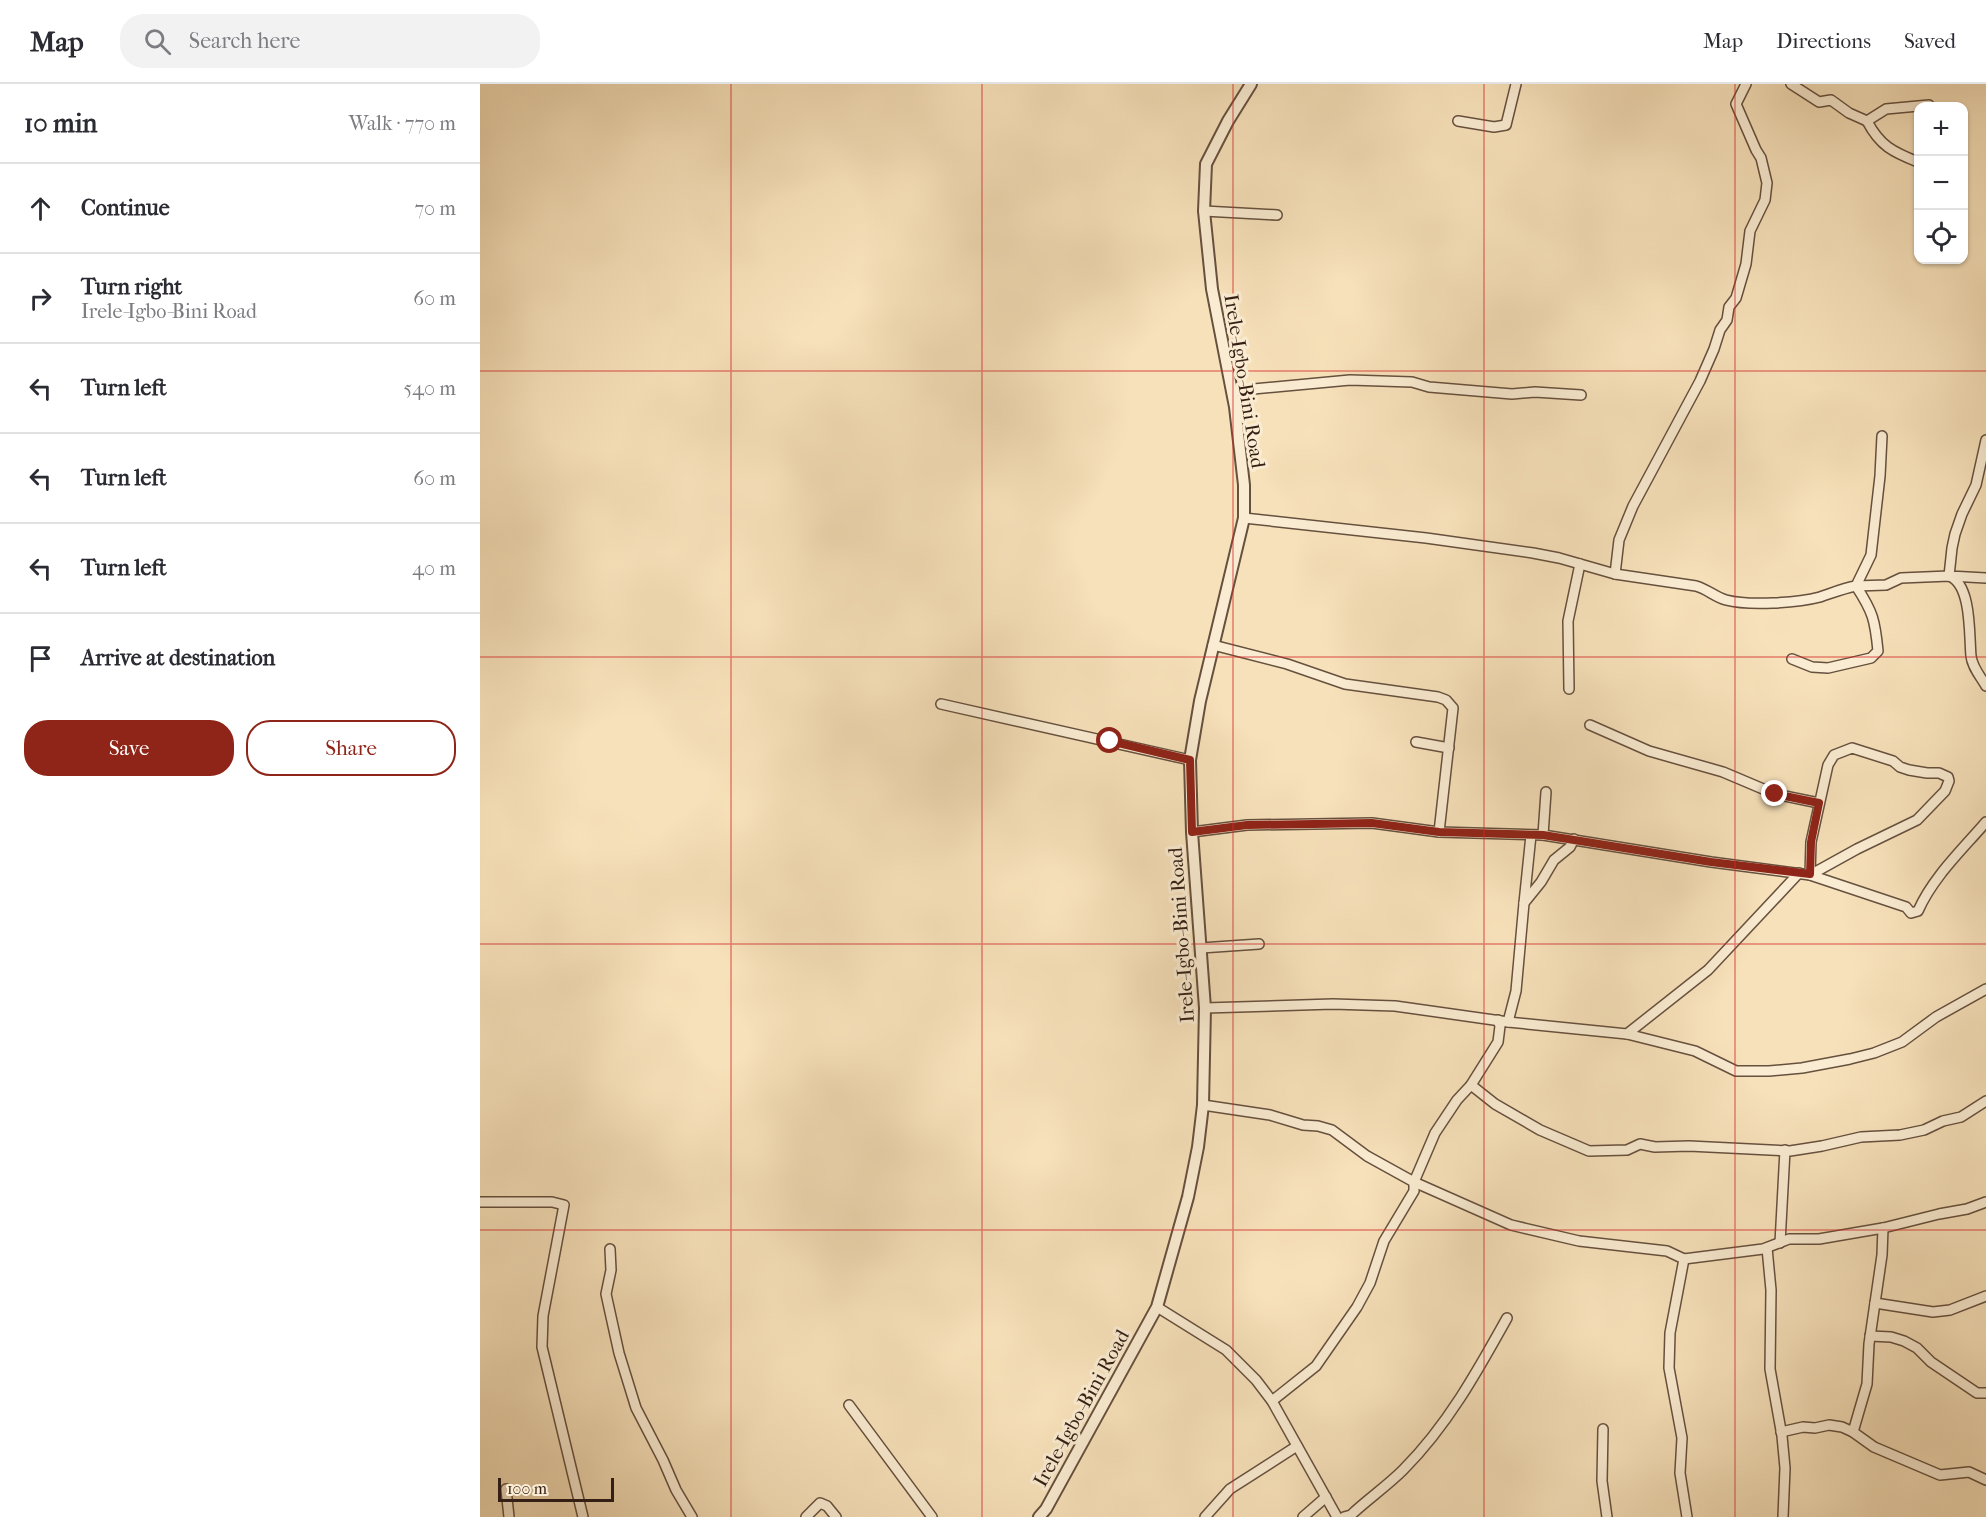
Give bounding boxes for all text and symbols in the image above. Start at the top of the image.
search box [120,14,540,68]
text: Map [30,25,84,58]
icon: search [141,25,174,58]
text: Search here [189,28,300,54]
text: Map [1703,29,1743,53]
text: Directions [1776,29,1871,53]
text: Saved [1904,29,1956,53]
map controls [1914,102,1968,264]
button: + [1914,102,1968,156]
text: 10 min [24,108,97,139]
text: Walk · 770 m [349,112,456,135]
button: − [1914,156,1968,210]
icon: ahead [24,192,57,225]
text: Continue [81,195,170,221]
text: 70 m [414,197,456,220]
button: locate [1914,210,1968,264]
text: Turn right [81,274,182,300]
icon: right [24,282,57,315]
text: 60 m [413,287,456,310]
street label: Irele-Igbo-Bini Road [1219,292,1270,471]
text: Irele-Igbo-Bini Road [81,300,257,323]
icon: left [24,372,57,405]
text: Turn left [81,375,167,401]
text: 540 m [404,377,456,400]
icon: left [24,462,57,495]
text: Turn left [81,465,167,491]
text: 60 m [413,467,456,490]
icon: left [24,552,57,585]
text: Turn left [81,555,167,581]
text: 40 m [412,557,456,580]
icon: arrive [24,642,57,675]
text: Arrive at destination [81,645,275,671]
button: Save [24,720,234,776]
button: Share [246,720,456,776]
route start [1096,727,1122,753]
route end [1761,780,1787,806]
street label: Irele-Igbo-Bini Road [1164,845,1199,1023]
street label: Irele-Igbo-Bini Road [1029,1325,1135,1491]
scale bar [498,1475,614,1502]
text: 100 m [507,1479,547,1498]

